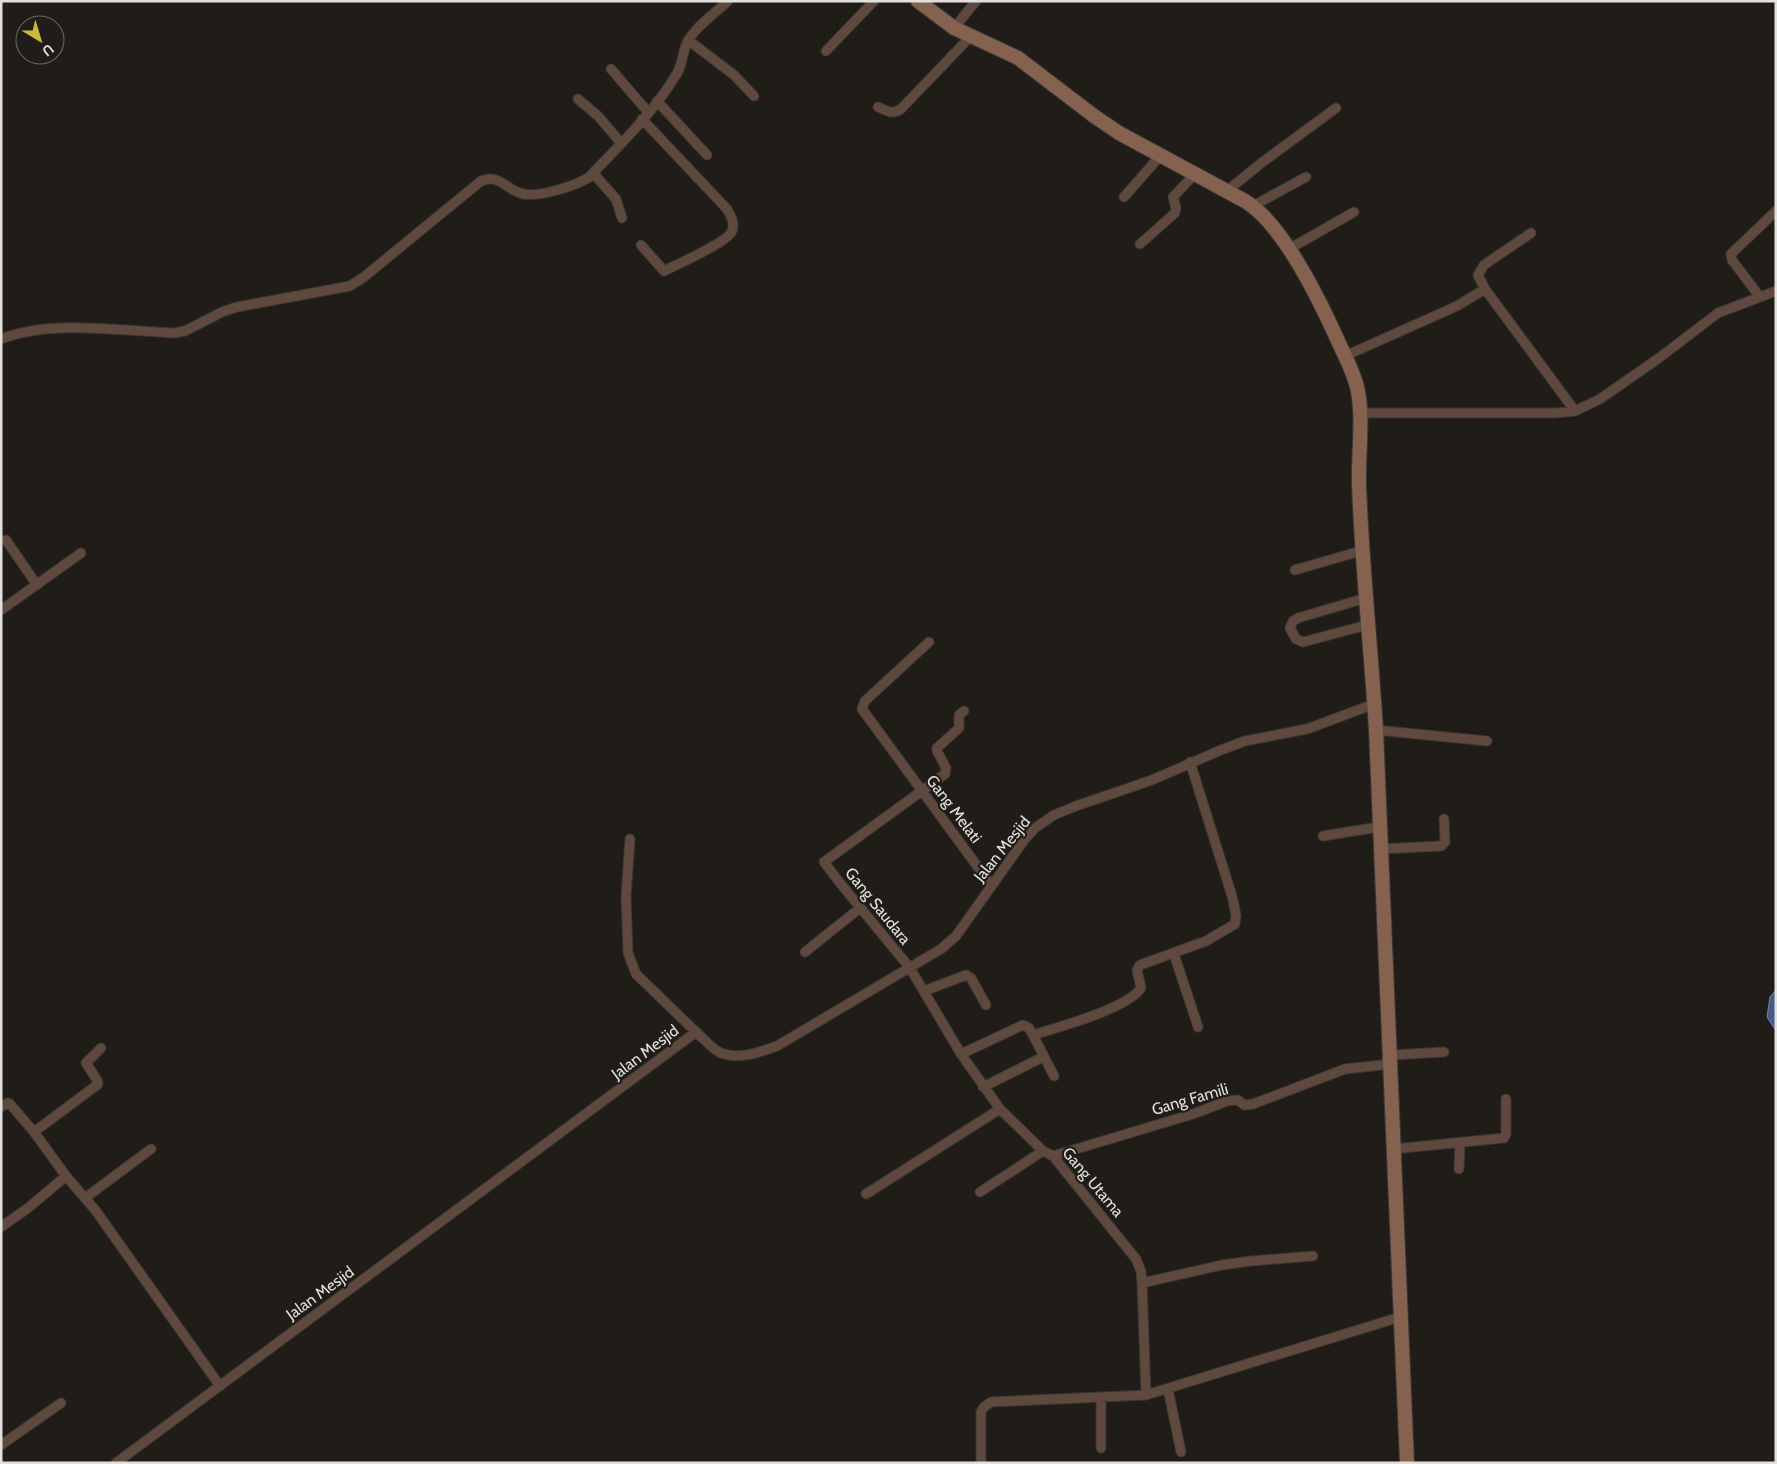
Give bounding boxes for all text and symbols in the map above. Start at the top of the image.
north arrow [15,15,65,65]
text: U [38,40,58,60]
street label: Gang Melati [922,771,986,847]
street label: Jalan Mesjid [969,812,1034,886]
street label: Gang Saudara [841,864,915,949]
street label: Jalan Mesjid [607,1021,682,1084]
street label: Gang Famili [1150,1079,1230,1119]
street label: Gang Utama [1058,1143,1128,1221]
street label: Jalan Mesjid [282,1262,357,1324]

